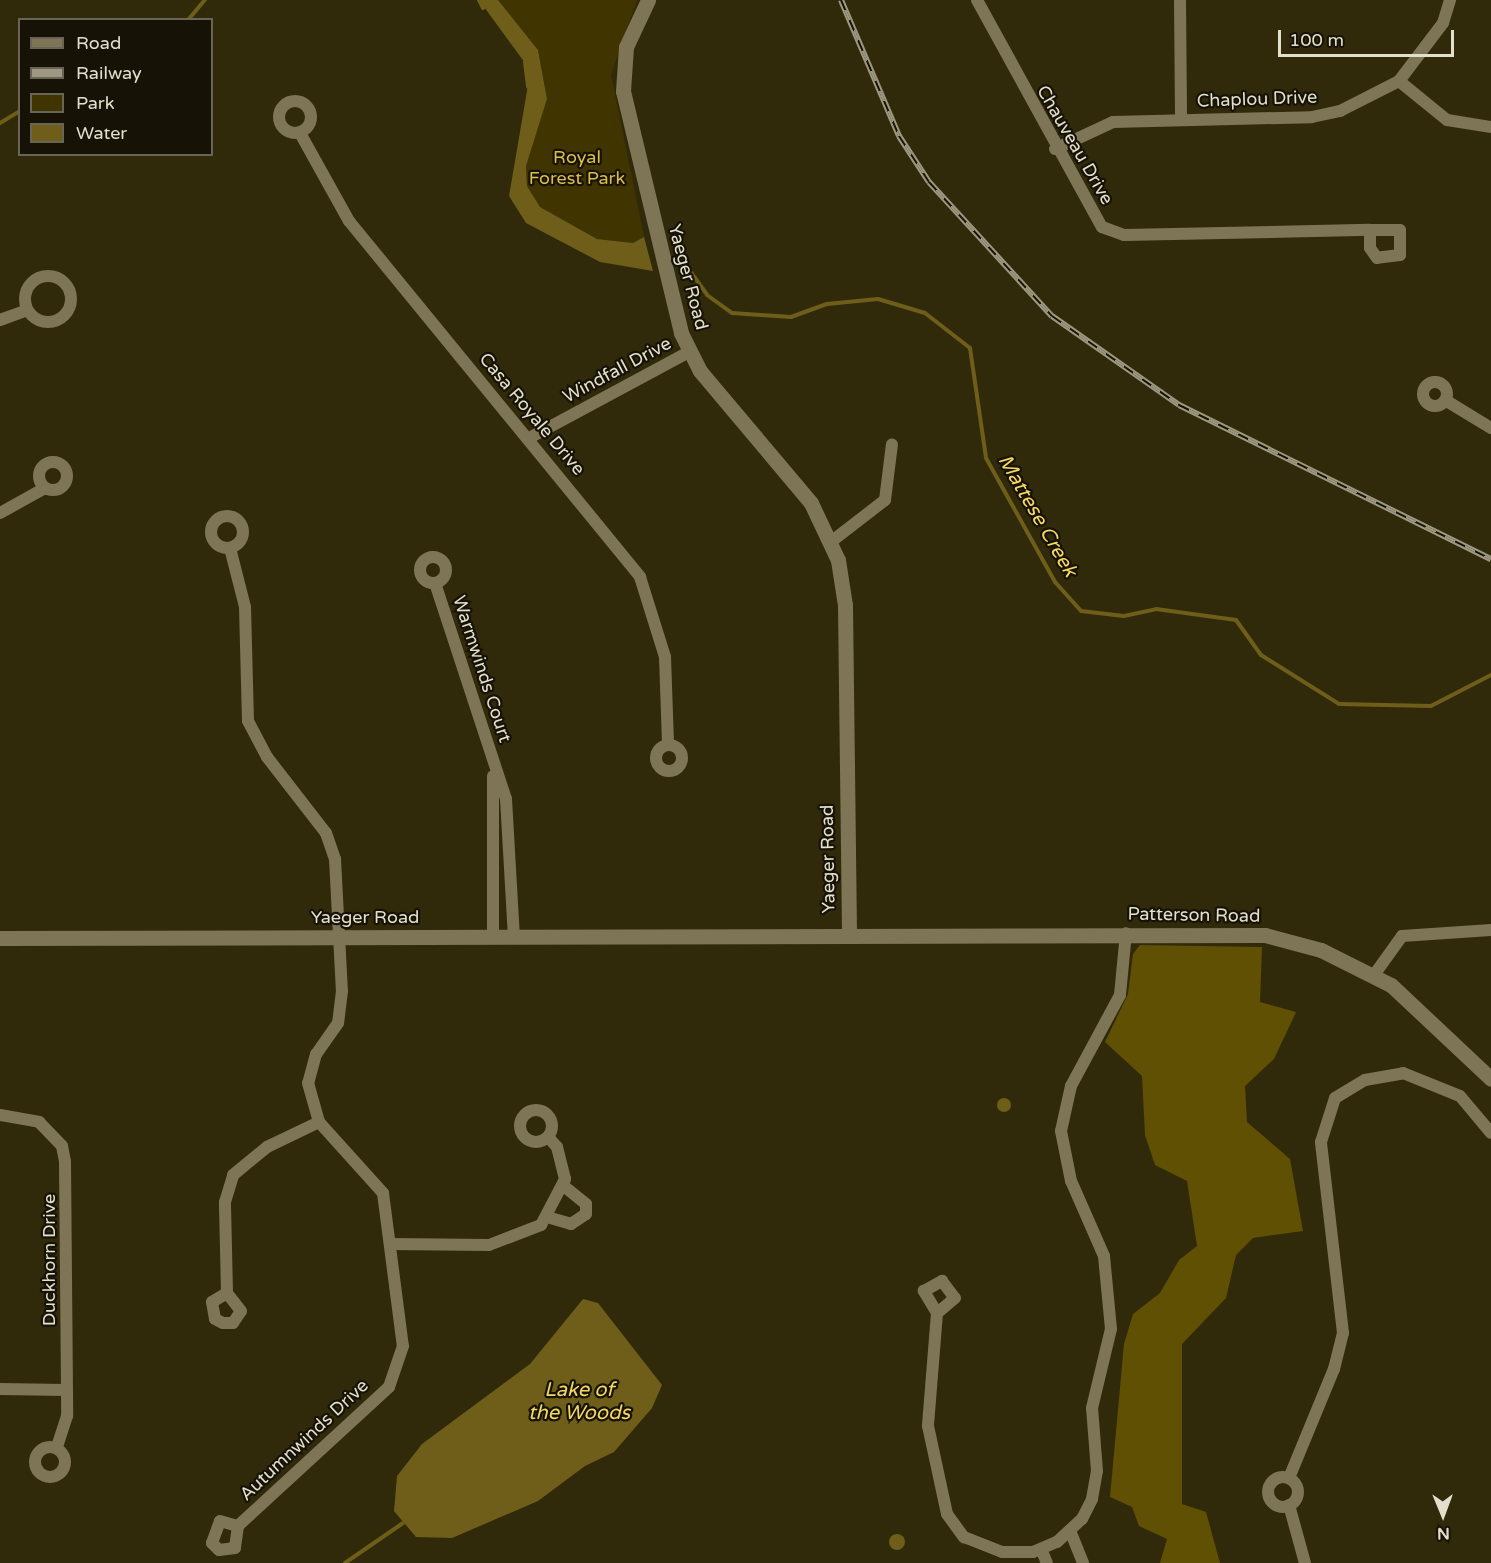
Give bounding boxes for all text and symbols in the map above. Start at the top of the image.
legend [18,18,213,156]
scale bar [1281,18,1456,56]
text: 100 m [1289,29,1344,51]
text: Road [76,32,121,54]
text: Railway [76,62,142,84]
street label: Chauveau Drive [1032,82,1118,208]
street label: Chaplou Drive [1196,86,1318,112]
text: Park [76,92,114,114]
text: Water [76,122,127,144]
park label: Royal Forest Park [529,147,625,190]
street label: Yaeger Road [664,222,712,332]
street label: Windfall Drive [559,332,675,408]
street label: Casa Royale Drive [475,348,589,480]
water label: Mattese Creek [992,450,1082,582]
street label: Warmwinds Court [448,593,516,745]
street label: Yaeger Road [816,804,840,914]
street label: Patterson Road [1127,903,1261,927]
street label: Yaeger Road [311,906,419,928]
street label: Duckhorn Drive [38,1194,60,1326]
street label: Autumnwinds Drive [235,1375,373,1505]
water label: Lake of the Woods [528,1378,630,1425]
north arrow [1413,1485,1473,1545]
text: N [1437,1523,1450,1543]

